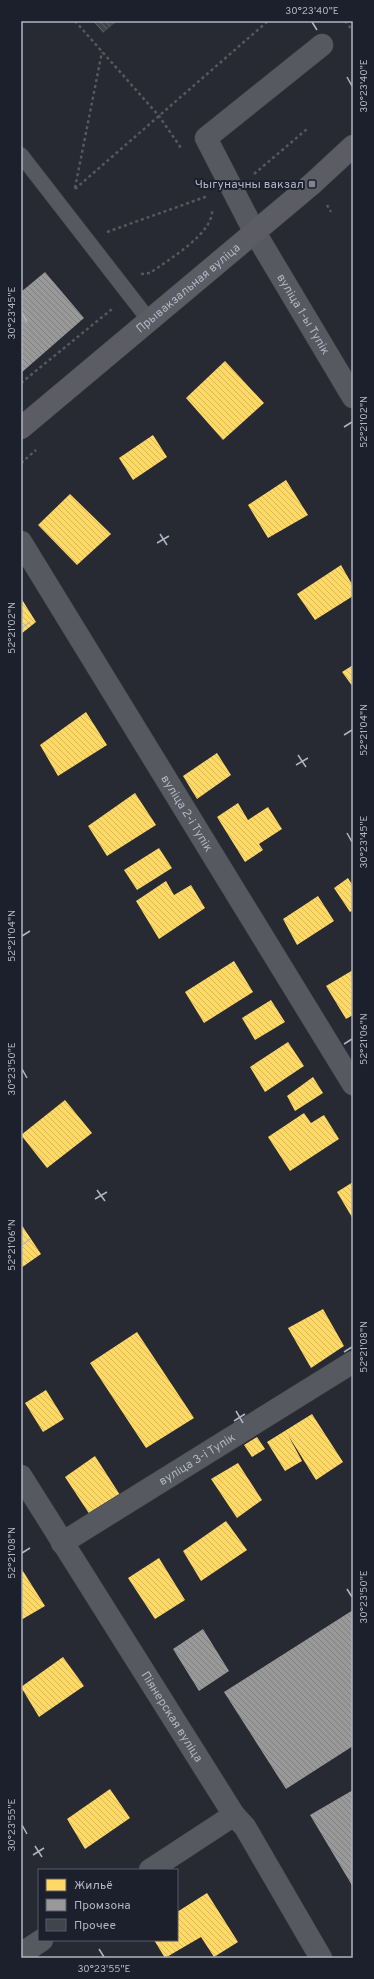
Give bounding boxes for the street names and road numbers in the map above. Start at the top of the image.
street label: Прывакзальная вуліца [133,240,244,337]
street label: вуліца 1-ы Тупік [272,271,333,358]
street label: вуліца 2-і Тупік [157,772,216,855]
street label: вуліца 3-і Тупік [156,1430,239,1490]
street label: Піянерская вуліца [137,1669,206,1765]

